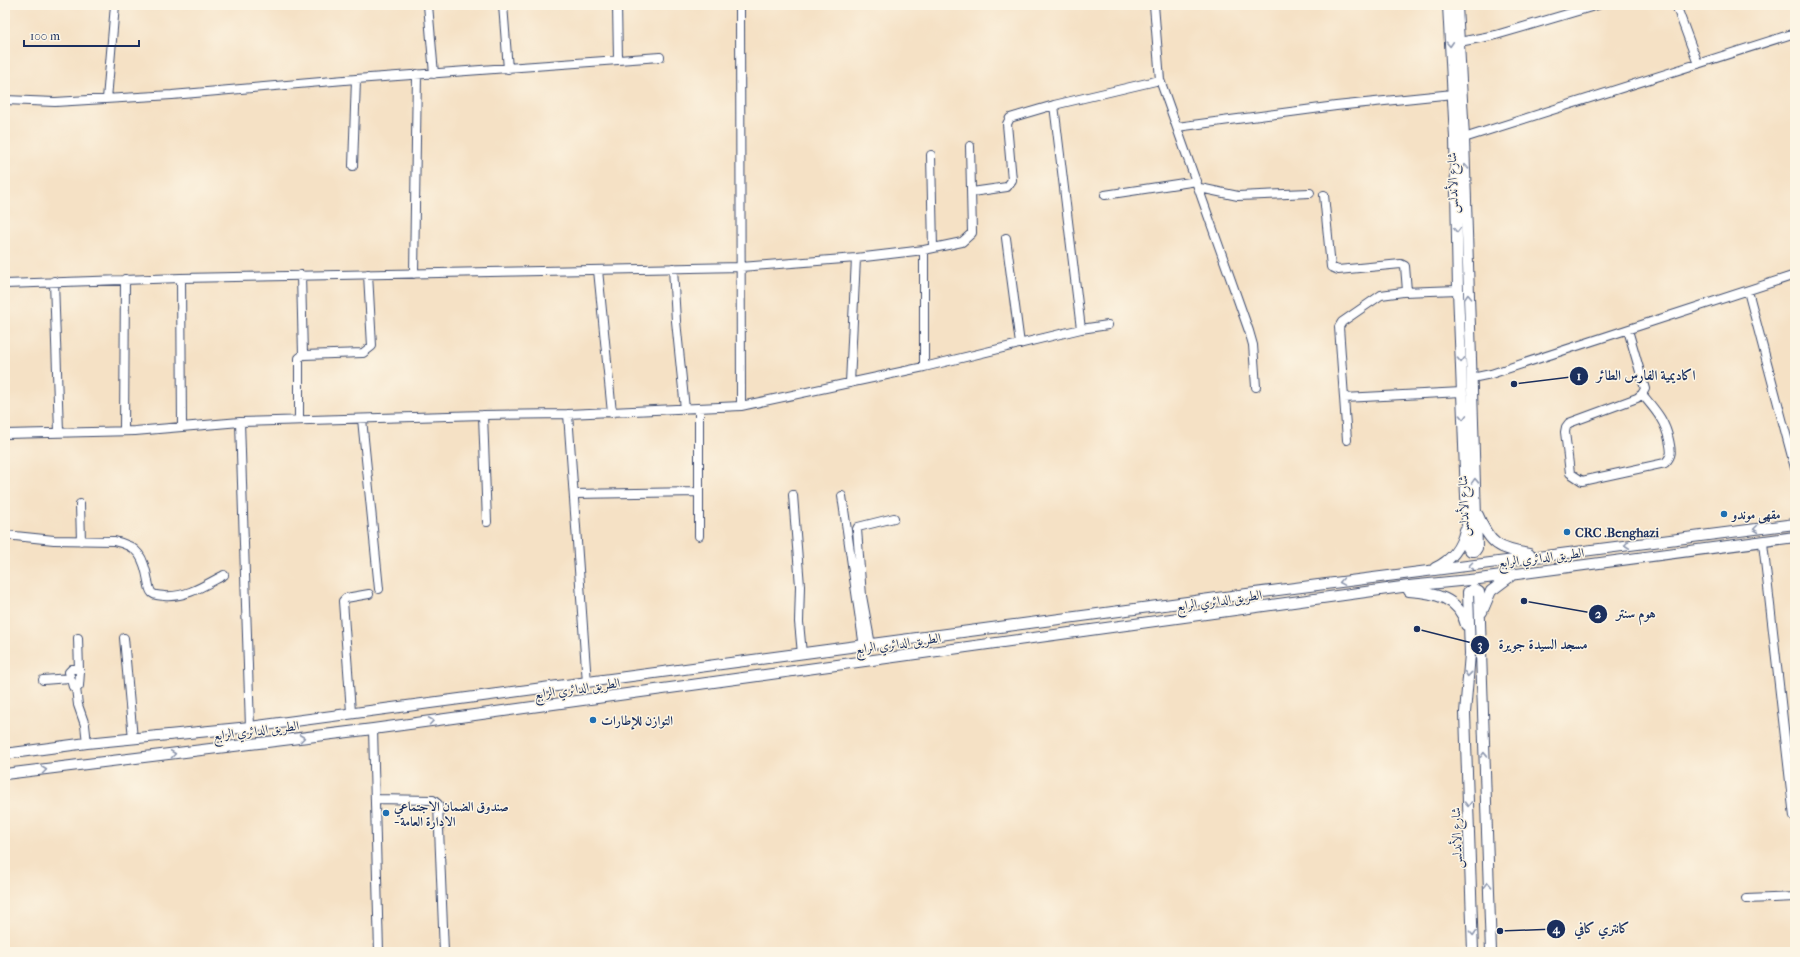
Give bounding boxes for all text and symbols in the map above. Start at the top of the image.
scale bar [24,22,139,48]
text: 100 m [30,29,60,43]
one-way arrow [1446,41,1454,47]
street label: شارع الأندلس [1443,152,1465,214]
one-way arrow [1460,164,1469,170]
one-way arrow [1453,227,1461,233]
one-way arrow [1464,294,1473,300]
one-way arrow [1457,357,1465,363]
callout: اكاديمية الفارس الطائر [1569,363,1704,389]
text: اكاديمية الفارس الطائر [1594,367,1696,384]
text: 1 [1577,369,1581,383]
one-way arrow [1459,414,1468,420]
street label: شارع الأندلس [1454,475,1476,537]
one-way arrow [1471,478,1479,484]
place label: مقهى موندو [1730,507,1781,524]
marker: مقهى موندو [1719,509,1729,519]
one-way arrow [1753,524,1759,533]
place label: CRC .Benghazi [1575,525,1659,541]
marker: CRC .Benghazi [1562,527,1572,537]
one-way arrow [1624,540,1630,549]
street label: الطريق الدائري الرابع [1497,545,1586,575]
one-way arrow [1468,561,1474,570]
one-way arrow [1339,578,1345,586]
street label: الطريق الدائري الرابع [1175,587,1264,619]
callout: هوم سنتر [1588,601,1664,627]
text: هوم سنتر [1614,605,1656,626]
text: 2 [1595,607,1602,621]
street label: الطريق الدائري الرابع [854,630,943,662]
callout: مسجد السيدة جويرة [1470,632,1595,658]
text: مسجد السيدة جويرة [1498,636,1588,653]
text: 3 [1478,638,1483,653]
one-way arrow [1464,671,1473,677]
street label: الطريق الدائري الرابع [533,675,622,707]
place label: التوازن للإطارات [601,713,673,730]
marker: التوازن للإطارات [588,715,598,725]
one-way arrow [428,717,434,726]
street label: الطريق الدائري الرابع [212,718,301,748]
one-way arrow [299,734,305,743]
one-way arrow [170,750,176,759]
one-way arrow [1480,752,1488,758]
one-way arrow [41,766,47,775]
place label: صندوق الضمان الاجتماعي - الادارة العامة [393,799,509,830]
one-way arrow [1463,801,1472,807]
street label: شارع الأندلس [1447,807,1469,869]
marker: صندوق الضمان الاجتماعي - الادارة العامة [381,808,391,818]
one-way arrow [1484,882,1493,888]
callout: كانتري كافي [1546,916,1638,942]
text: كانتري كافي [1573,920,1630,940]
text: 4 [1551,922,1560,937]
one-way arrow [1468,930,1477,936]

